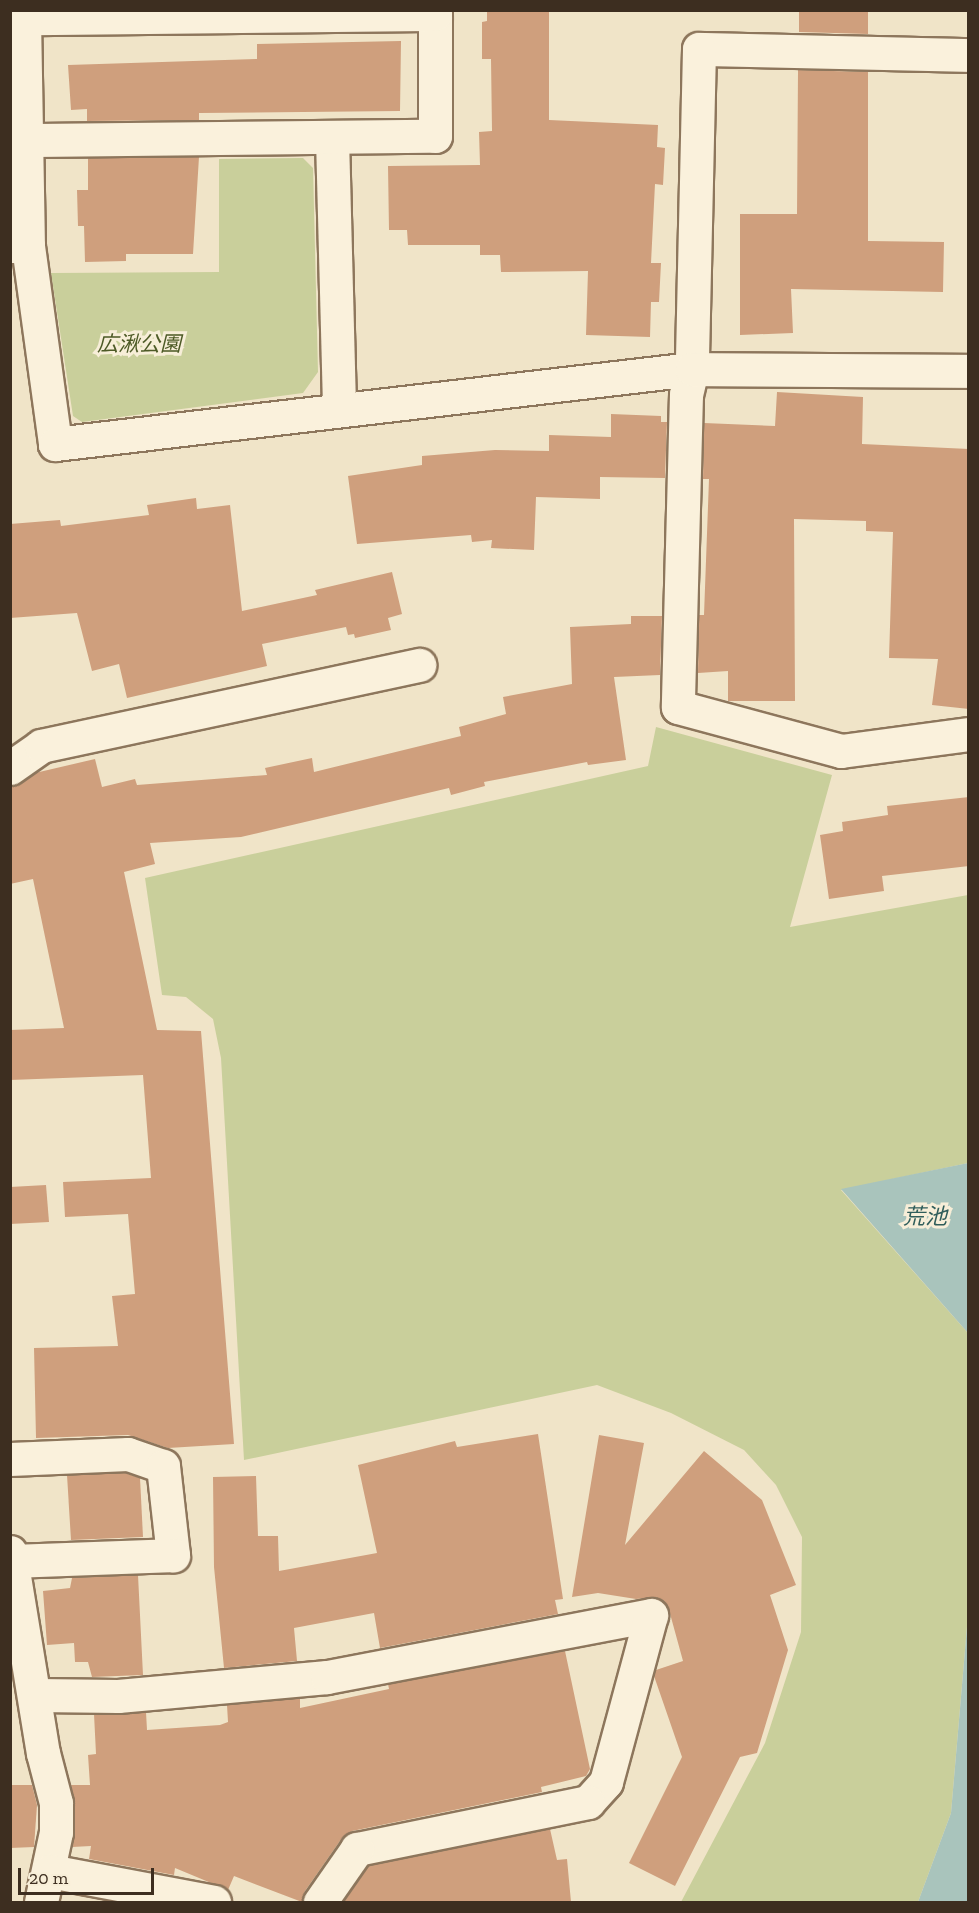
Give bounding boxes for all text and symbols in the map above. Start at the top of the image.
park label: 広湫公園 [97,331,181,357]
water label: 荒池 [903,1204,947,1230]
scale bar [21,1856,158,1894]
text: 20 m [29,1867,68,1889]

